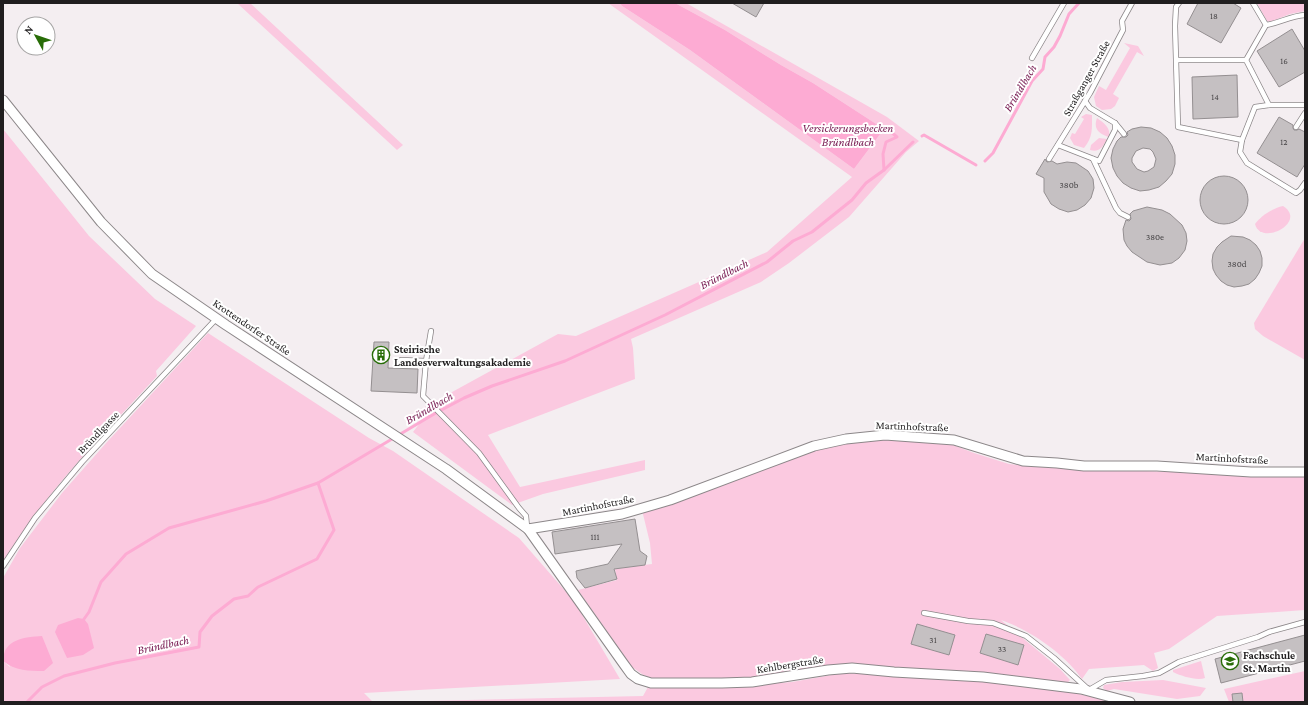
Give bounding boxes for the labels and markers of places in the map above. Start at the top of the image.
place label: Steirische Landesverwaltungsakademie [394,343,531,368]
building icon: Steirische Landesverwaltungsakademie [371,345,391,365]
place label: Fachschule St. Martin [1243,649,1295,674]
school or university icon: Fachschule St. Martin [1220,651,1240,671]

